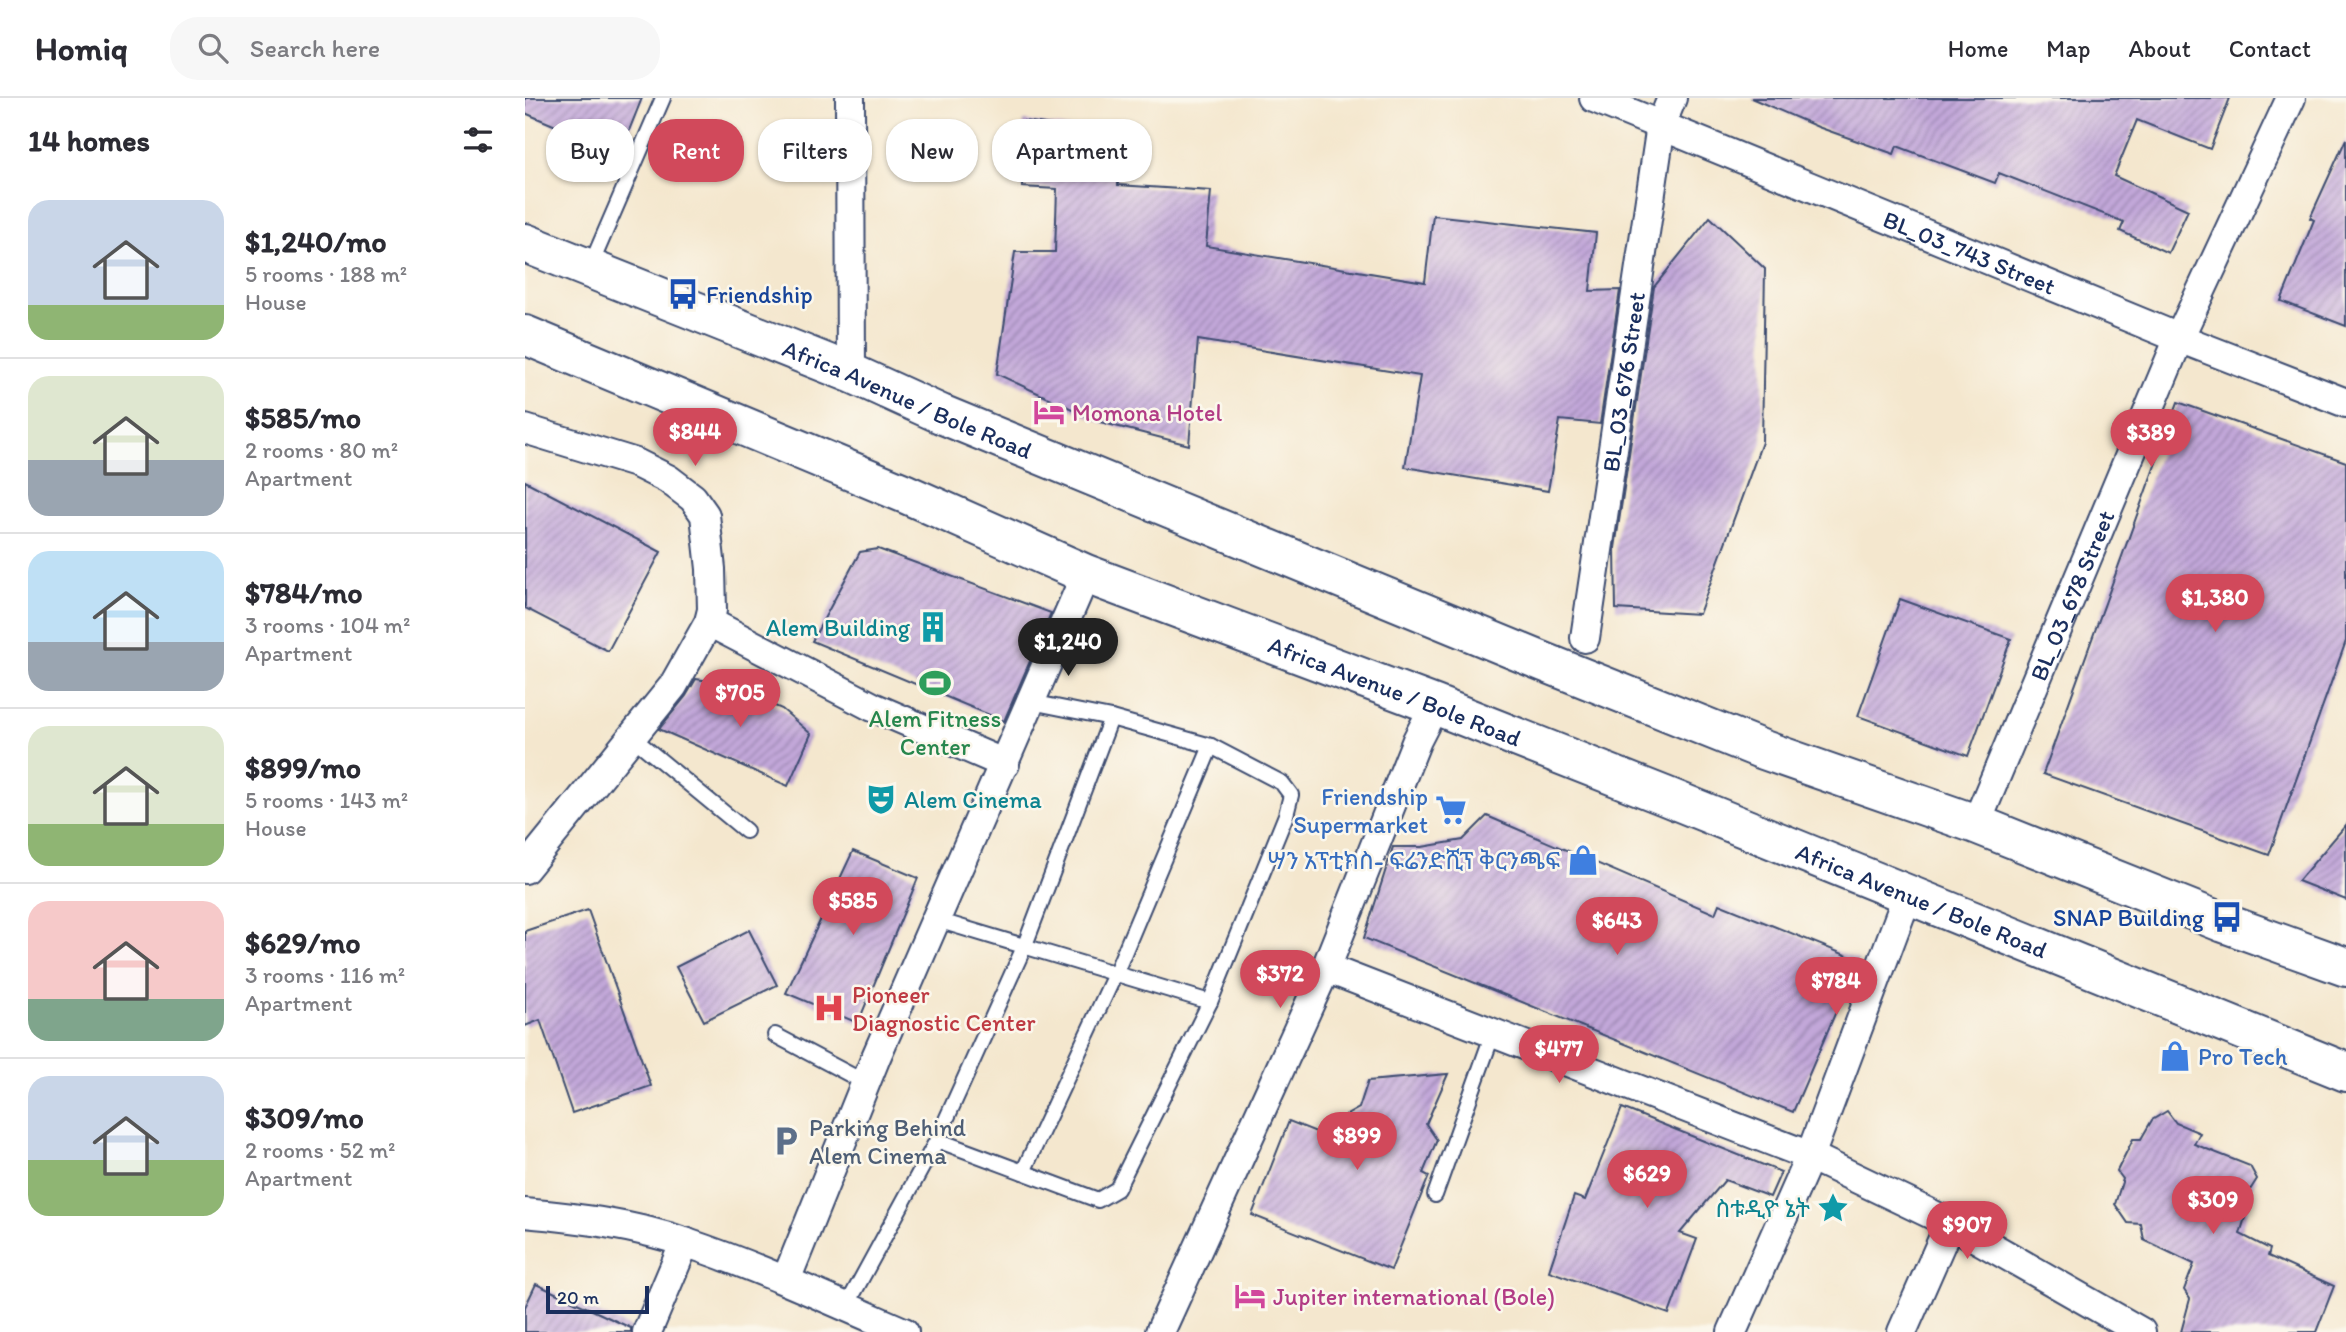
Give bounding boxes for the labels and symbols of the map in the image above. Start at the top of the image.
street label: BL_03_743 Street [1879,204,2060,300]
bus stop icon: Friendship [666,277,700,311]
place label: Friendship [706,280,813,309]
street label: BL_03_676 Street [1595,290,1651,474]
street label: Africa Avenue / Bole Road [779,333,1037,464]
hotel icon: Momona Hotel [1032,395,1066,429]
place label: Momona Hotel [1072,398,1222,427]
pin: $844 [654,408,736,468]
pin: $389 [2110,410,2192,469]
street label: BL_03_678 Street [2023,506,2120,685]
pin: $1,380 [2158,574,2272,634]
building icon: Alem Building [916,610,950,644]
place label: Alem Building [766,613,911,642]
pin: $1,240 [1011,618,1125,678]
street label: Africa Avenue / Bole Road [1264,629,1526,752]
sports icon: Alem Fitness Center [918,666,952,700]
pin: $705 [699,670,781,729]
place label: Alem Fitness Center [869,704,1001,761]
theatre icon: Alem Cinema [864,782,898,816]
place label: Friendship Supermarket [1293,782,1428,839]
place label: Alem Cinema [904,785,1042,814]
supermarket icon: Friendship Supermarket [1434,793,1468,827]
street label: Africa Avenue / Bole Road [1792,836,2052,964]
shop icon: ሣን አፕቲክስ- ፍሬንድሺፕ ቅርንጫፍ [1566,843,1600,877]
place label: ሣን አፕቲክስ- ፍሬንድሺፕ ቅርንጫፍ [1267,846,1560,875]
pin: $585 [812,878,894,937]
pin: $643 [1576,898,1658,957]
bus stop icon: SNAP Building [2210,900,2244,934]
place label: SNAP Building [2053,903,2205,932]
pin: $372 [1239,950,1321,1010]
pin: $784 [1795,958,1877,1017]
place label: Pioneer Diagnostic Center [852,980,1036,1037]
hospital icon: Pioneer Diagnostic Center [812,991,846,1025]
pin: $477 [1518,1026,1600,1085]
shop icon: Pro Tech [2158,1039,2192,1073]
place label: Pro Tech [2198,1042,2288,1071]
pin: $899 [1316,1112,1398,1172]
place label: Parking Behind Alem Cinema [809,1113,966,1170]
parking icon: Parking Behind Alem Cinema [769,1124,803,1158]
pin: $629 [1606,1150,1688,1210]
pin: $309 [2172,1176,2254,1236]
place icon: ስቱዲዮ ኔት [1816,1191,1850,1225]
place label: ስቱዲዮ ኔት [1715,1194,1811,1223]
pin: $907 [1926,1202,2008,1261]
hotel icon: Jupiter international (Bole) [1233,1279,1267,1313]
place label: Jupiter international (Bole) [1273,1282,1555,1311]
scale bar [546,1283,649,1315]

